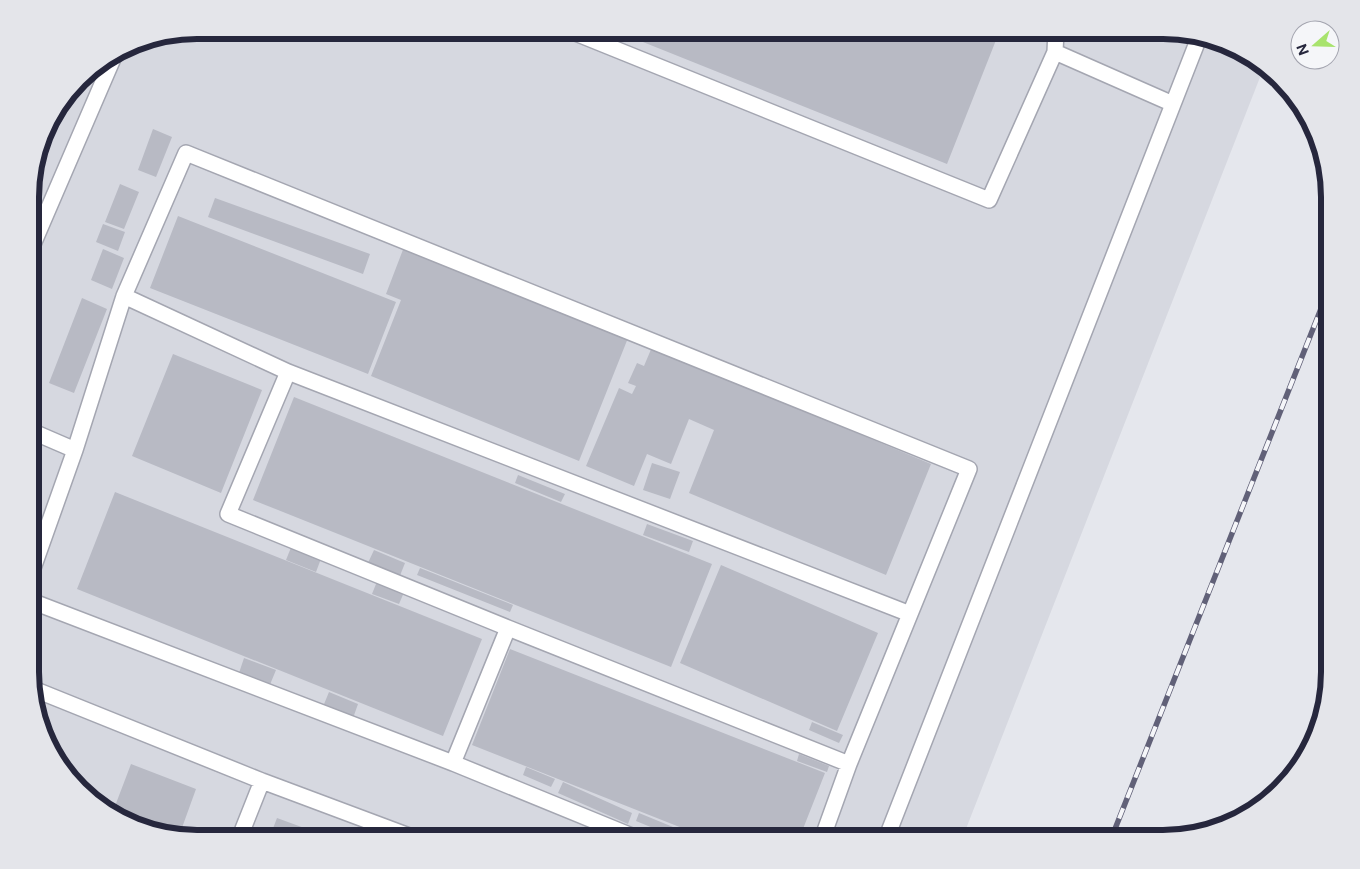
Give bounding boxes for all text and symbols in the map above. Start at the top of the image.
north arrow [1290,20,1340,70]
text: N [1293,42,1312,57]

